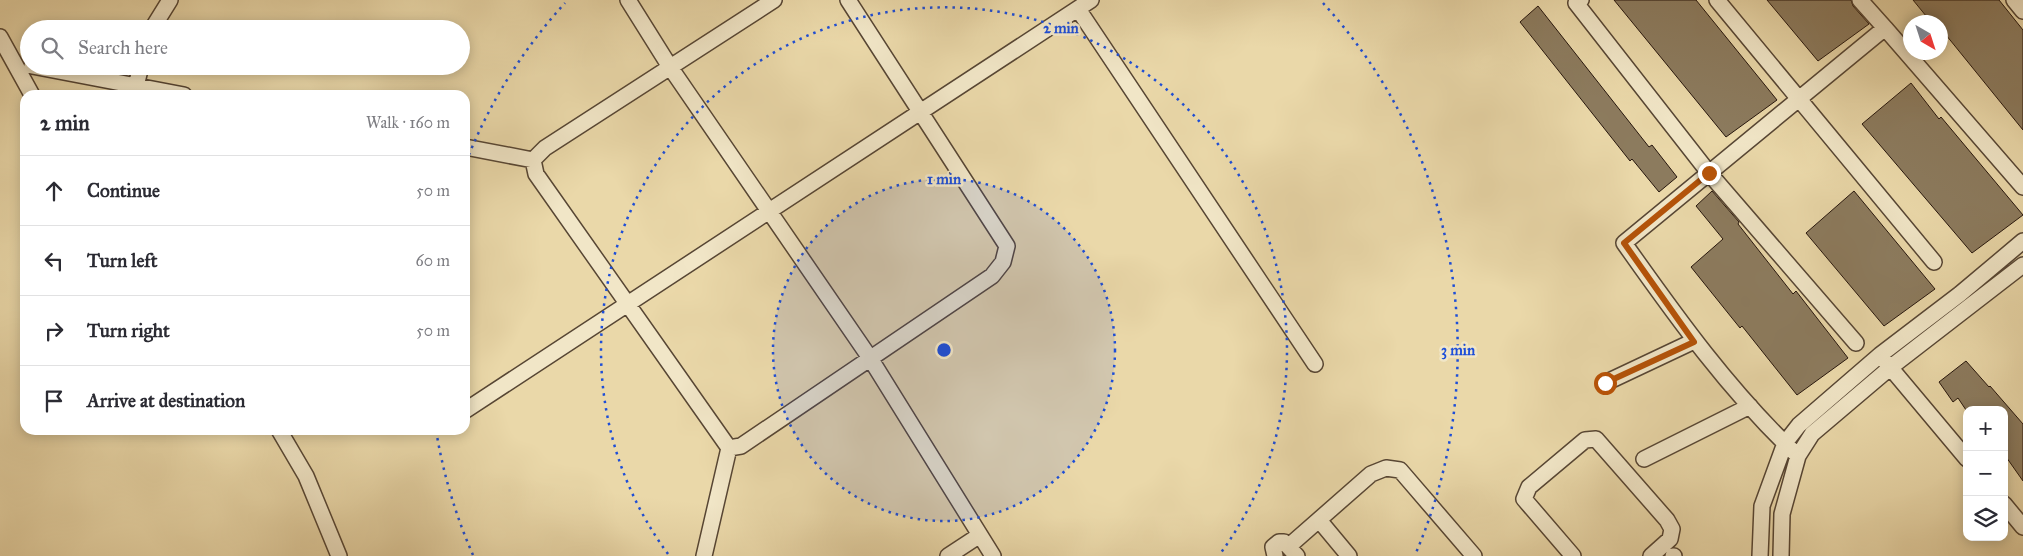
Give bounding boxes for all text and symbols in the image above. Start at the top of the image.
north arrow [1903,15,1948,60]
text: 2 min [1043,19,1080,37]
search box [20,20,470,75]
icon: search [38,34,66,62]
text: Search here [78,36,168,59]
text: 2 min [40,110,90,136]
text: Walk · 160 m [366,113,450,132]
route end [1698,162,1721,185]
text: 1 min [927,170,962,188]
icon: ahead [40,177,68,205]
text: Continue [87,179,160,202]
text: 50 m [416,181,450,200]
icon: left [40,247,68,275]
text: Turn left [87,249,157,272]
text: 60 m [416,251,450,270]
icon: right [40,317,68,345]
text: Turn right [87,319,170,342]
text: 50 m [416,321,450,340]
centre of rings [935,341,953,359]
text: 3 min [1441,341,1476,360]
route start [1594,372,1617,395]
icon: arrive [40,387,68,415]
text: Arrive at destination [87,389,245,412]
map controls [1963,406,2008,541]
button: + [1963,406,2008,451]
button: − [1963,451,2008,496]
button: layers [1963,496,2008,541]

